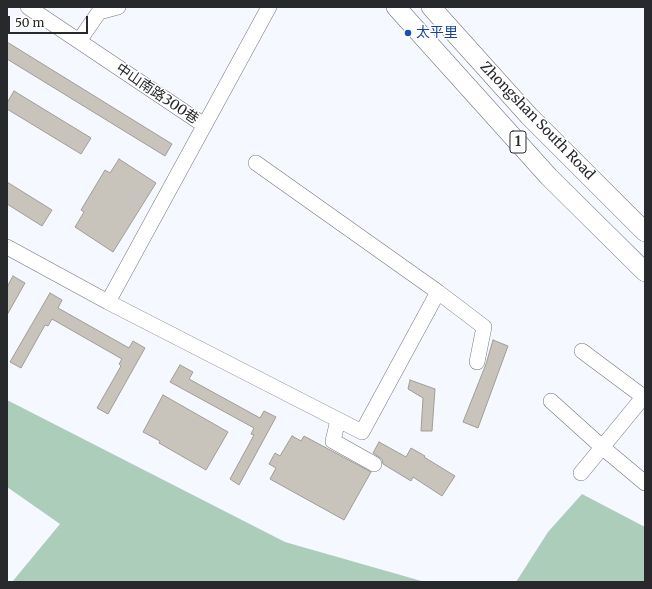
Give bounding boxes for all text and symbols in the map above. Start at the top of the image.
scale bar [10,8,90,34]
text: 50 m [15,15,44,30]
place label: 太平里 [416,25,458,41]
marker: 太平里 [403,28,413,38]
street label: Zhongshan South Road [476,59,598,183]
street label: 中山南路300巷 [112,60,202,128]
road number: 1 [510,131,526,153]

